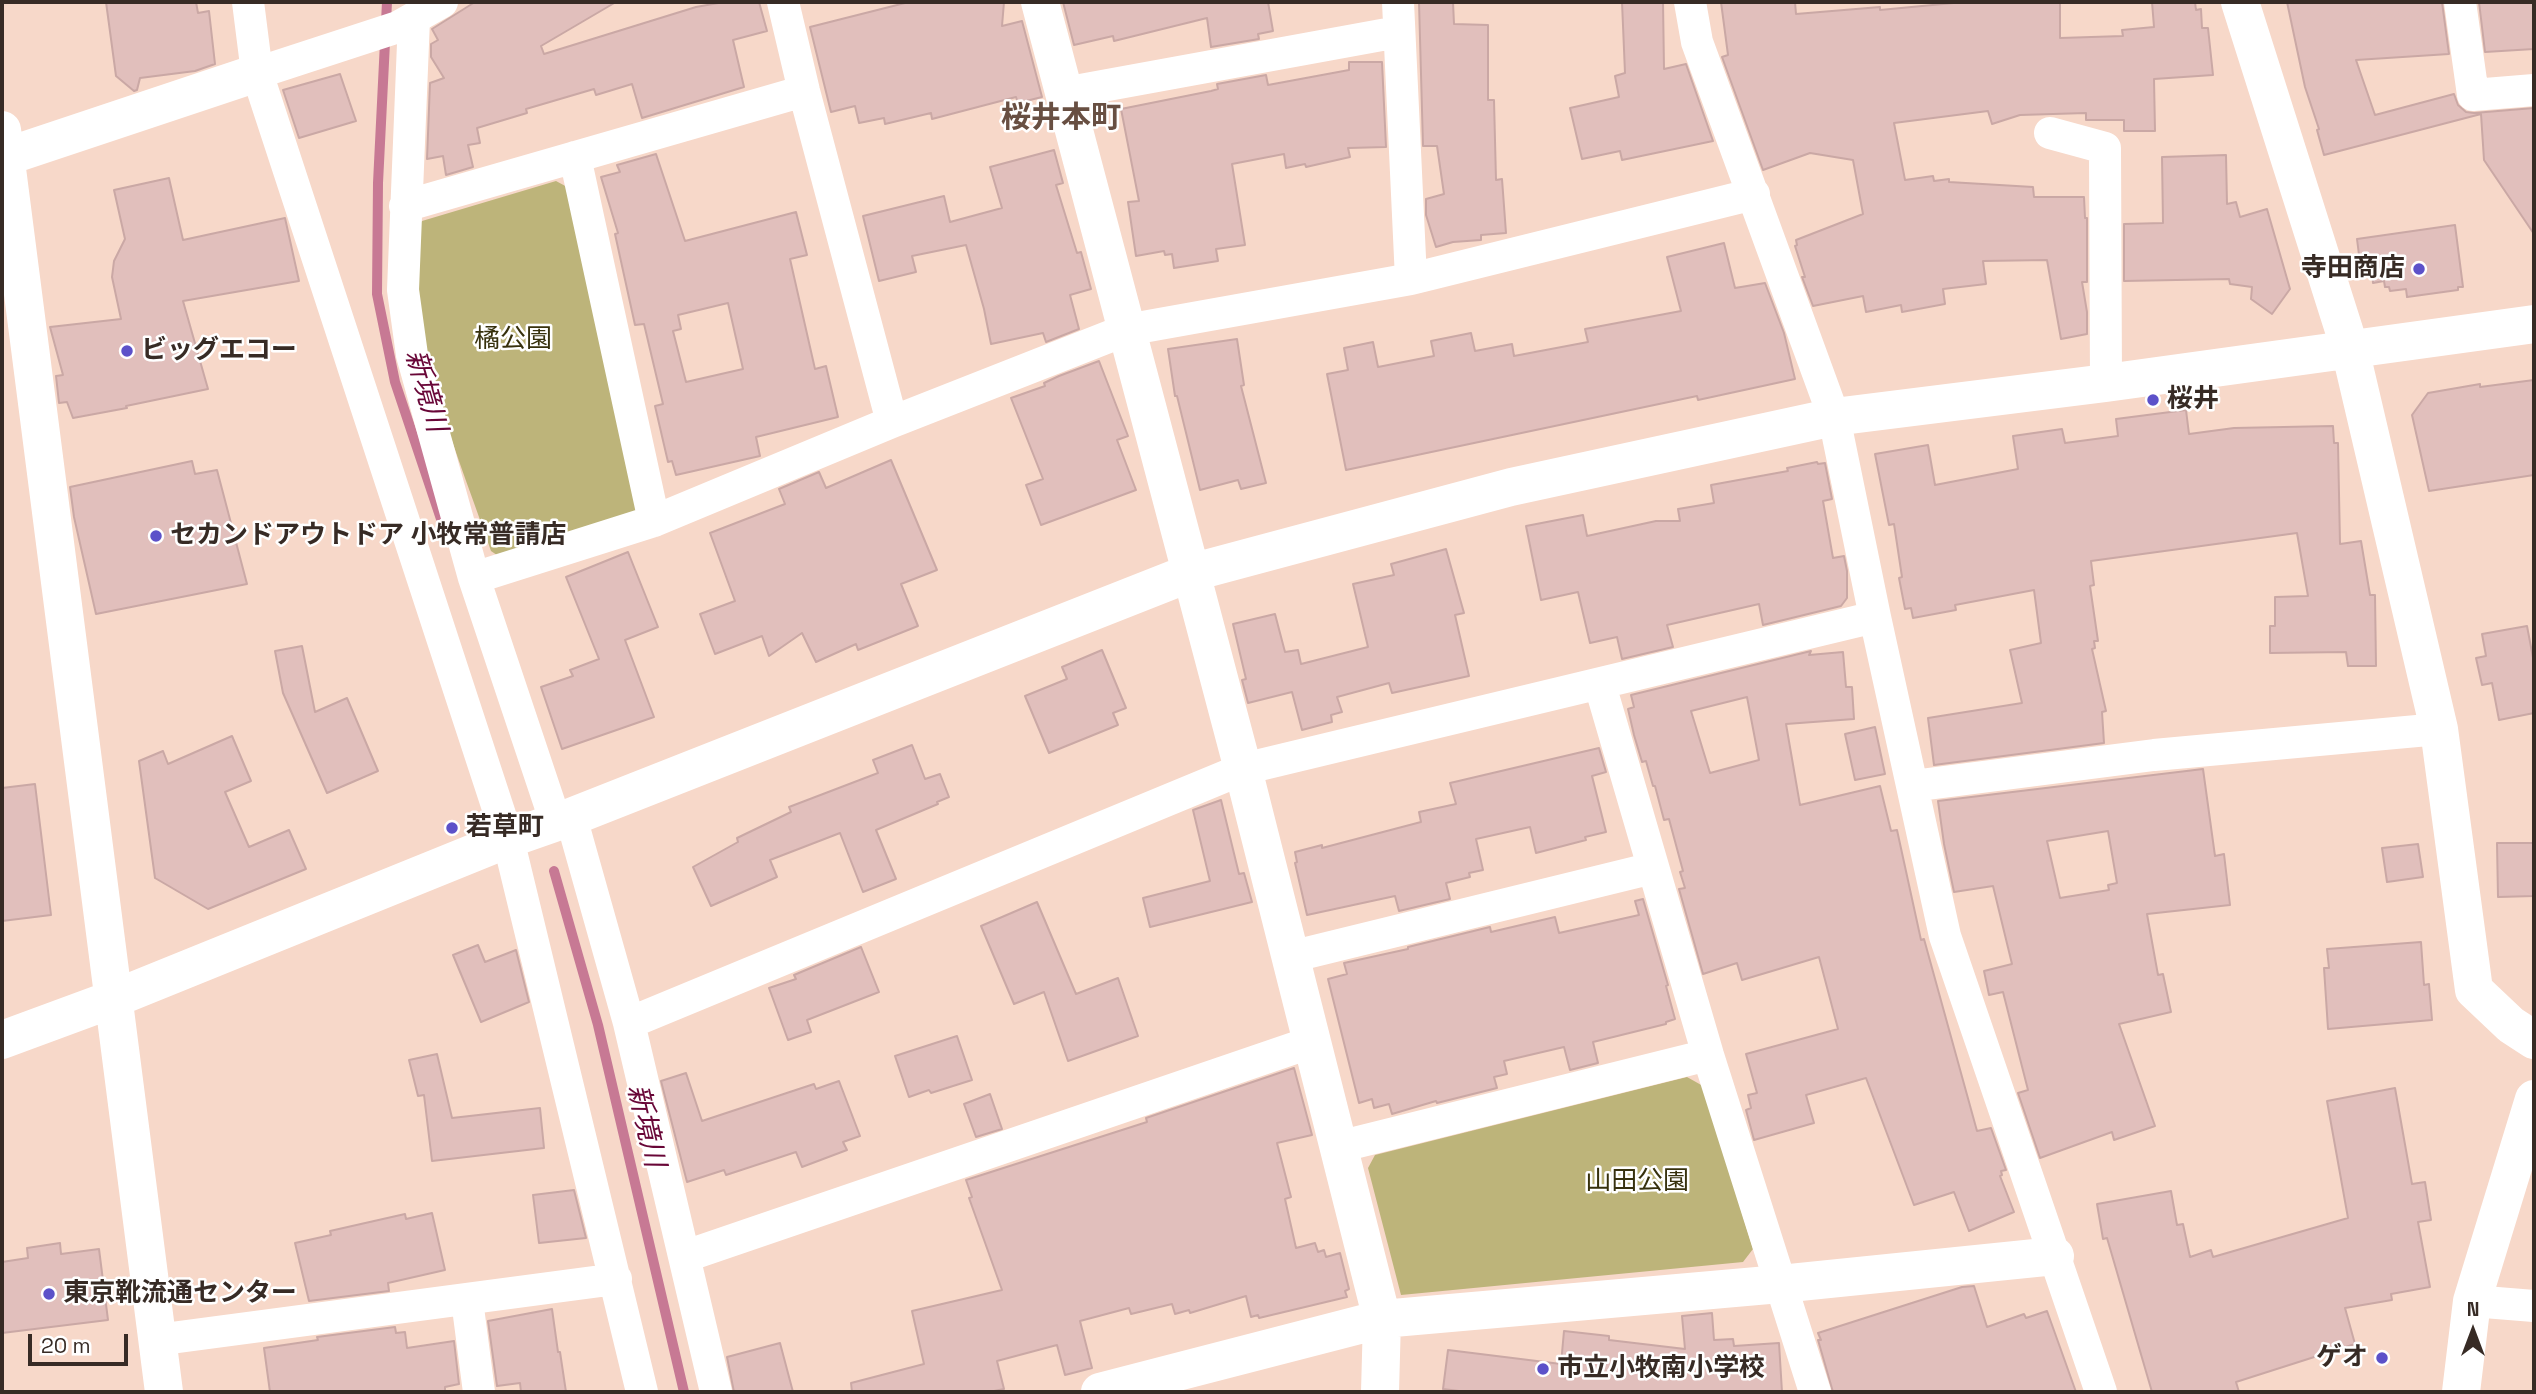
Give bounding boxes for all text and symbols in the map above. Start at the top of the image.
district label: 桜井本町 [1001,101,1121,137]
place label: 寺田商店 [2301,253,2405,285]
marker: 寺田商店 [2411,261,2427,277]
park label: 橘公園 [474,324,552,356]
place label: ビッグエコー [141,335,297,367]
marker: ビッグエコー [119,343,135,359]
water label: 新境川 [397,346,453,436]
place label: 桜井 [2167,384,2219,416]
marker: 桜井 [2145,392,2161,408]
place label: セカンドアウトドア 小牧常普請店 [170,520,567,552]
marker: セカンドアウトドア 小牧常普請店 [148,528,164,544]
place label: 若草町 [466,812,544,844]
marker: 若草町 [444,820,460,836]
water label: 新境川 [619,1081,671,1171]
park label: 山田公園 [1585,1166,1689,1198]
place label: 東京靴流通センター [63,1278,297,1310]
marker: 東京靴流通センター [41,1286,57,1302]
north arrow [2438,1296,2508,1366]
text: N [2467,1297,2479,1322]
scale bar [32,1320,131,1364]
text: 20 m [41,1332,91,1359]
place label: ゲオ [2316,1342,2368,1374]
marker: ゲオ [2374,1350,2390,1366]
place label: 市立小牧南小学校 [1557,1353,1765,1385]
marker: 市立小牧南小学校 [1535,1361,1551,1377]

